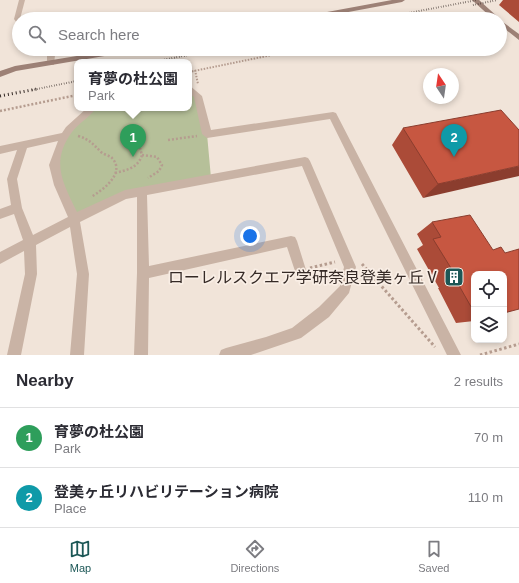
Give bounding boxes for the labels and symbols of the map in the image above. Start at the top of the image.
north arrow [423,68,459,104]
pin: 1 [120,124,146,157]
pin: 2 [441,124,467,157]
your location [240,226,260,246]
building icon: ローレルスクエア学研奈良登美ヶ丘Ⅴ [443,266,465,288]
place label: ローレルスクエア学研奈良登美ヶ丘Ⅴ [168,269,440,286]

